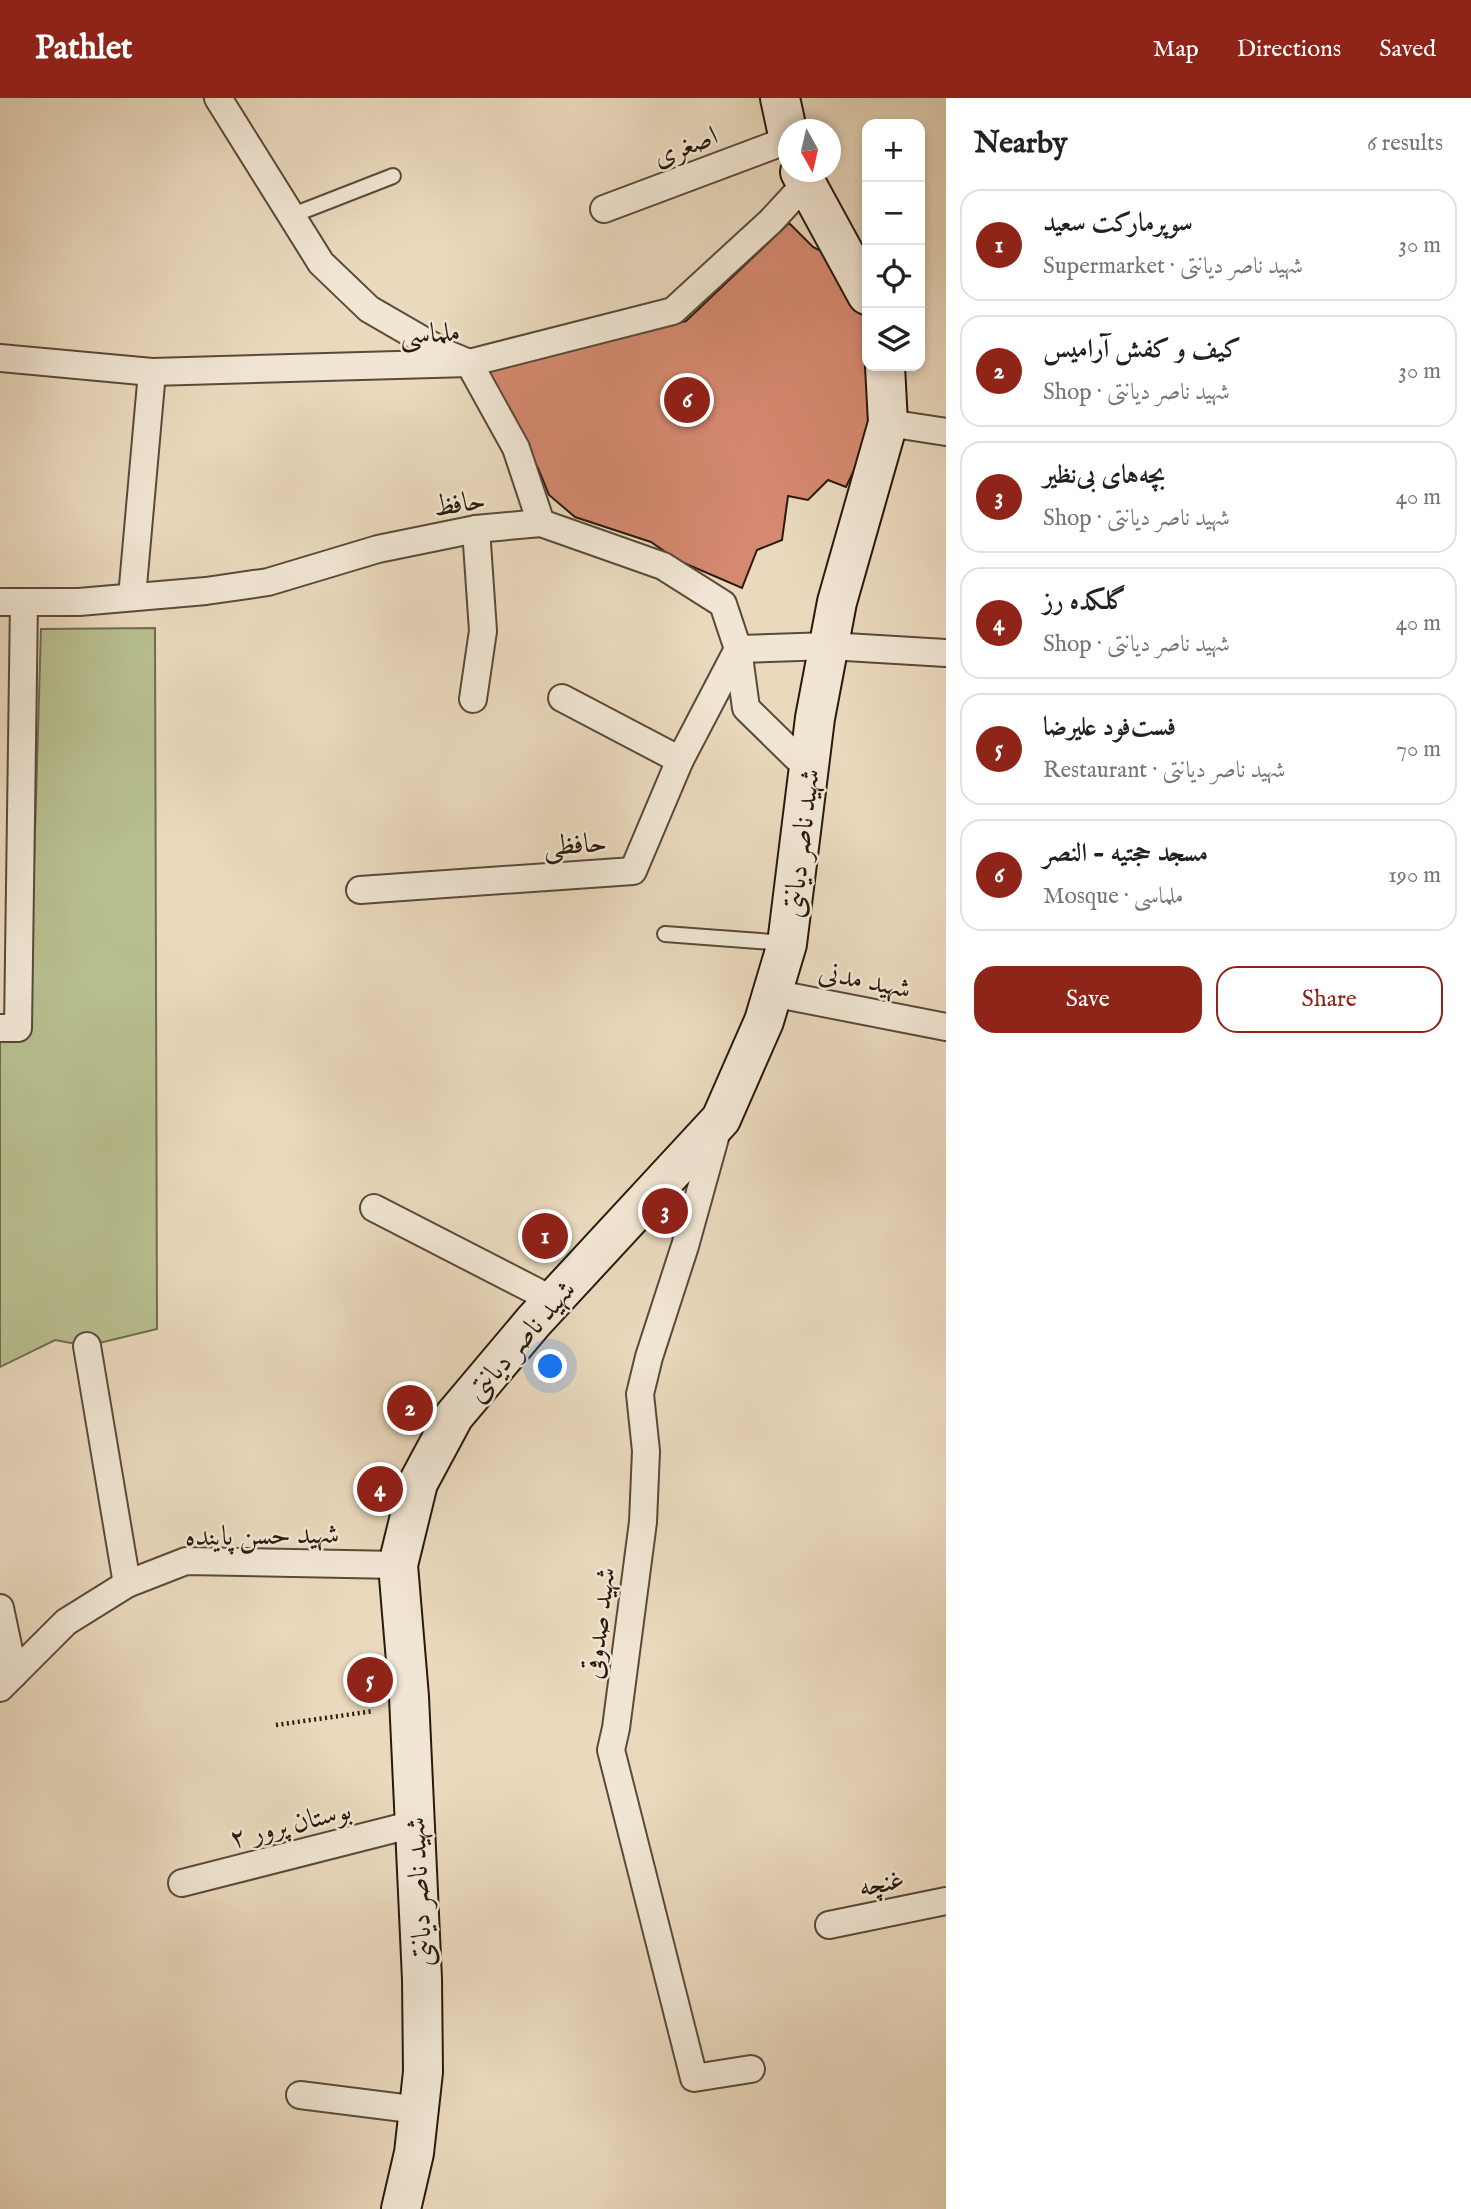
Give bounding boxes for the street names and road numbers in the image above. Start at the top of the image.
street label: اصغری [648,119,723,176]
street label: ملماسی [399,315,461,354]
street label: حافظ [431,483,488,526]
street label: شهید ناصر دیانتی [776,767,829,920]
street label: حافظی [542,826,608,865]
street label: شهید مدنی [815,955,914,1008]
street label: شهید ناصر دیانتی [460,1274,584,1410]
street label: شهید حسن پاینده [185,1518,340,1556]
street label: شهید صدوقی [576,1565,625,1681]
street label: بوستان پرور ۲ [226,1793,355,1857]
street label: شهید ناصر دیانتی [399,1816,442,1968]
street label: غنچه [855,1863,908,1906]

